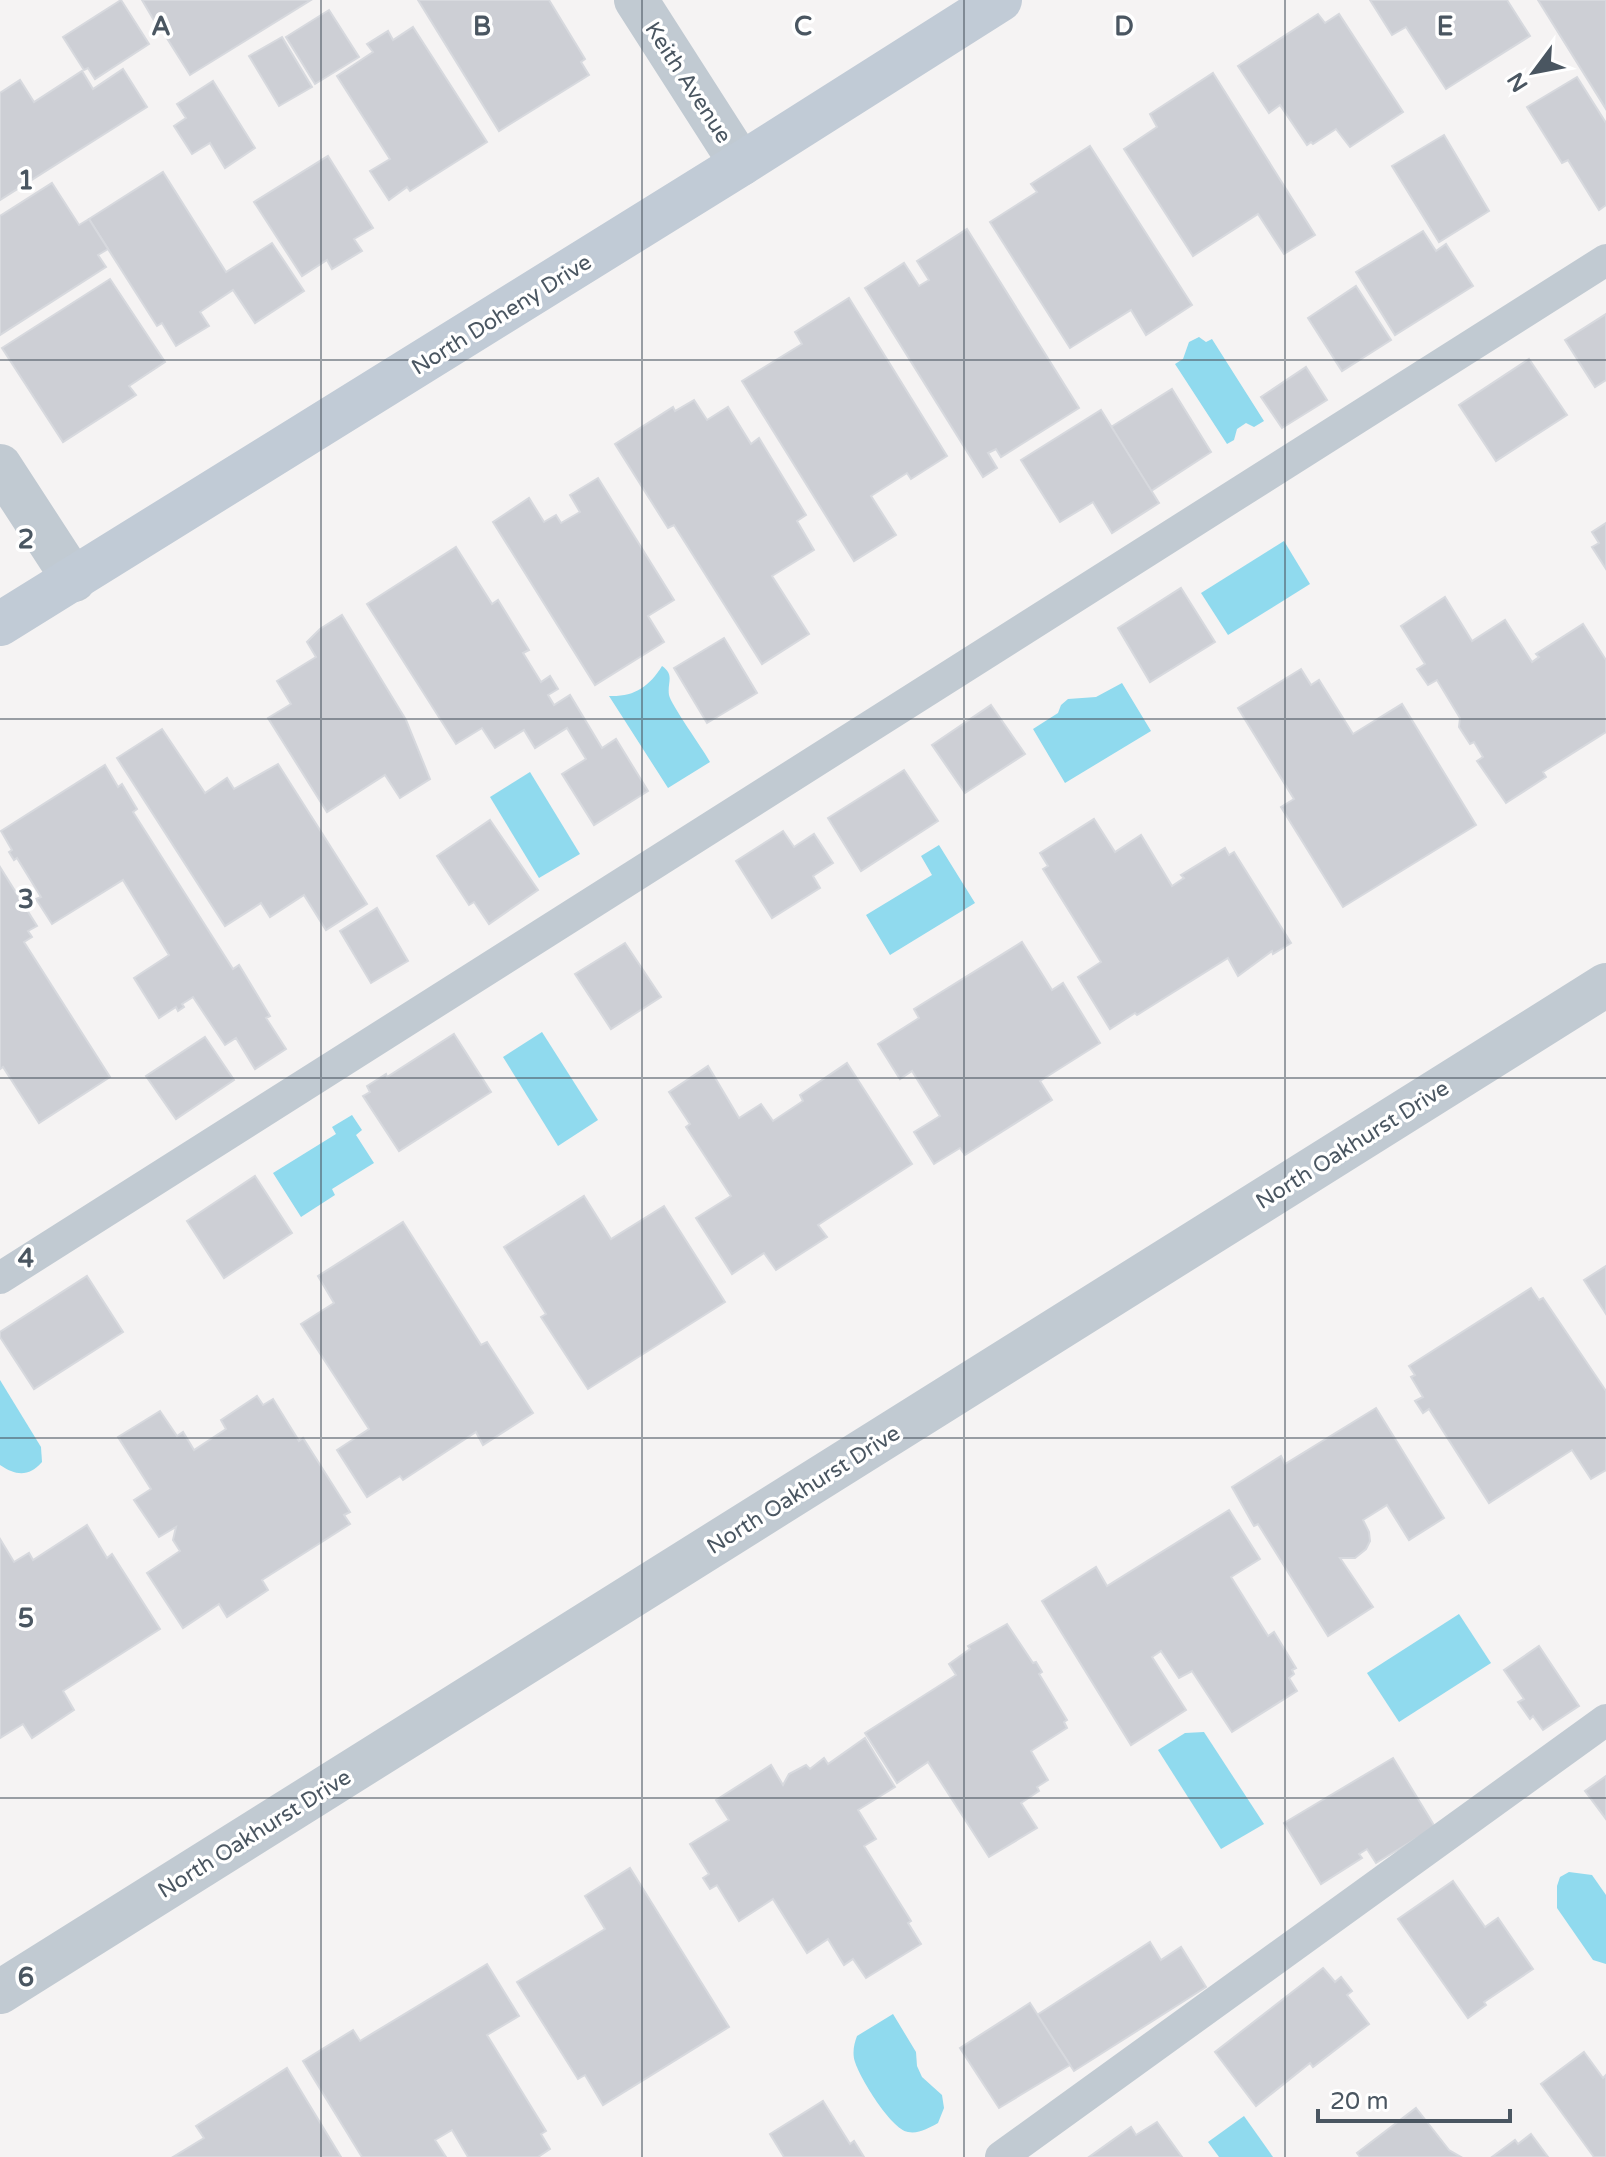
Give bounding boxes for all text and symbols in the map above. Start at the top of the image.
text: A [151,11,171,42]
text: B [473,11,491,42]
text: C [794,11,812,42]
text: D [1114,11,1134,42]
text: E [1437,11,1453,42]
street label: Keith Avenue [639,17,737,148]
north arrow [1494,32,1574,112]
text: N [1502,68,1534,96]
text: 1 [18,165,34,196]
street label: North Doheny Drive [407,249,596,381]
text: 2 [18,524,34,555]
text: 3 [18,884,34,915]
street label: North Oakhurst Drive [1251,1075,1454,1215]
text: 4 [18,1243,34,1274]
street label: North Oakhurst Drive [702,1420,905,1560]
text: 5 [18,1603,34,1634]
street label: North Oakhurst Drive [153,1764,356,1904]
text: 6 [18,1962,34,1993]
scale bar [1318,2073,1510,2123]
text: 20 m [1330,2087,1388,2116]

